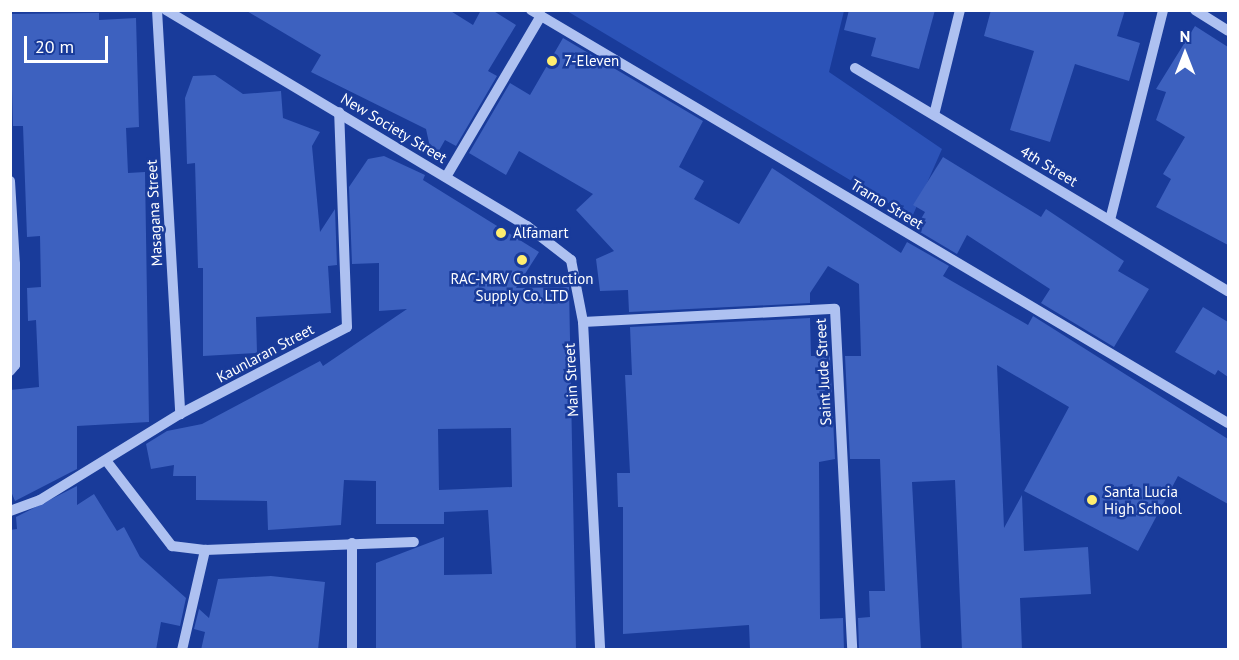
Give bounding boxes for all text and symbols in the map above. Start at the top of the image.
scale bar [27,24,111,62]
north arrow [1155,24,1215,84]
text: N [1180,26,1190,46]
text: 20 m [35,35,74,58]
place label: 7-Eleven [564,52,619,70]
marker: 7-Eleven [545,54,559,68]
street label: New Society Street [337,89,451,167]
street label: 4th Street [1017,142,1081,190]
street label: Masagana Street [142,159,166,267]
street label: Tramo Street [847,175,927,233]
place label: Alfamart [513,224,569,242]
marker: Alfamart [494,226,508,240]
marker: RAC-MRV Construction Supply Co. LTD [515,253,529,267]
place label: RAC-MRV Construction Supply Co. LTD [450,269,594,304]
street label: Saint Jude Street [811,318,835,426]
street label: Kaunlaran Street [213,320,317,386]
street label: Main Street [560,343,582,417]
place label: Santa Lucia High School [1104,482,1182,517]
marker: Santa Lucia High School [1085,493,1099,507]

